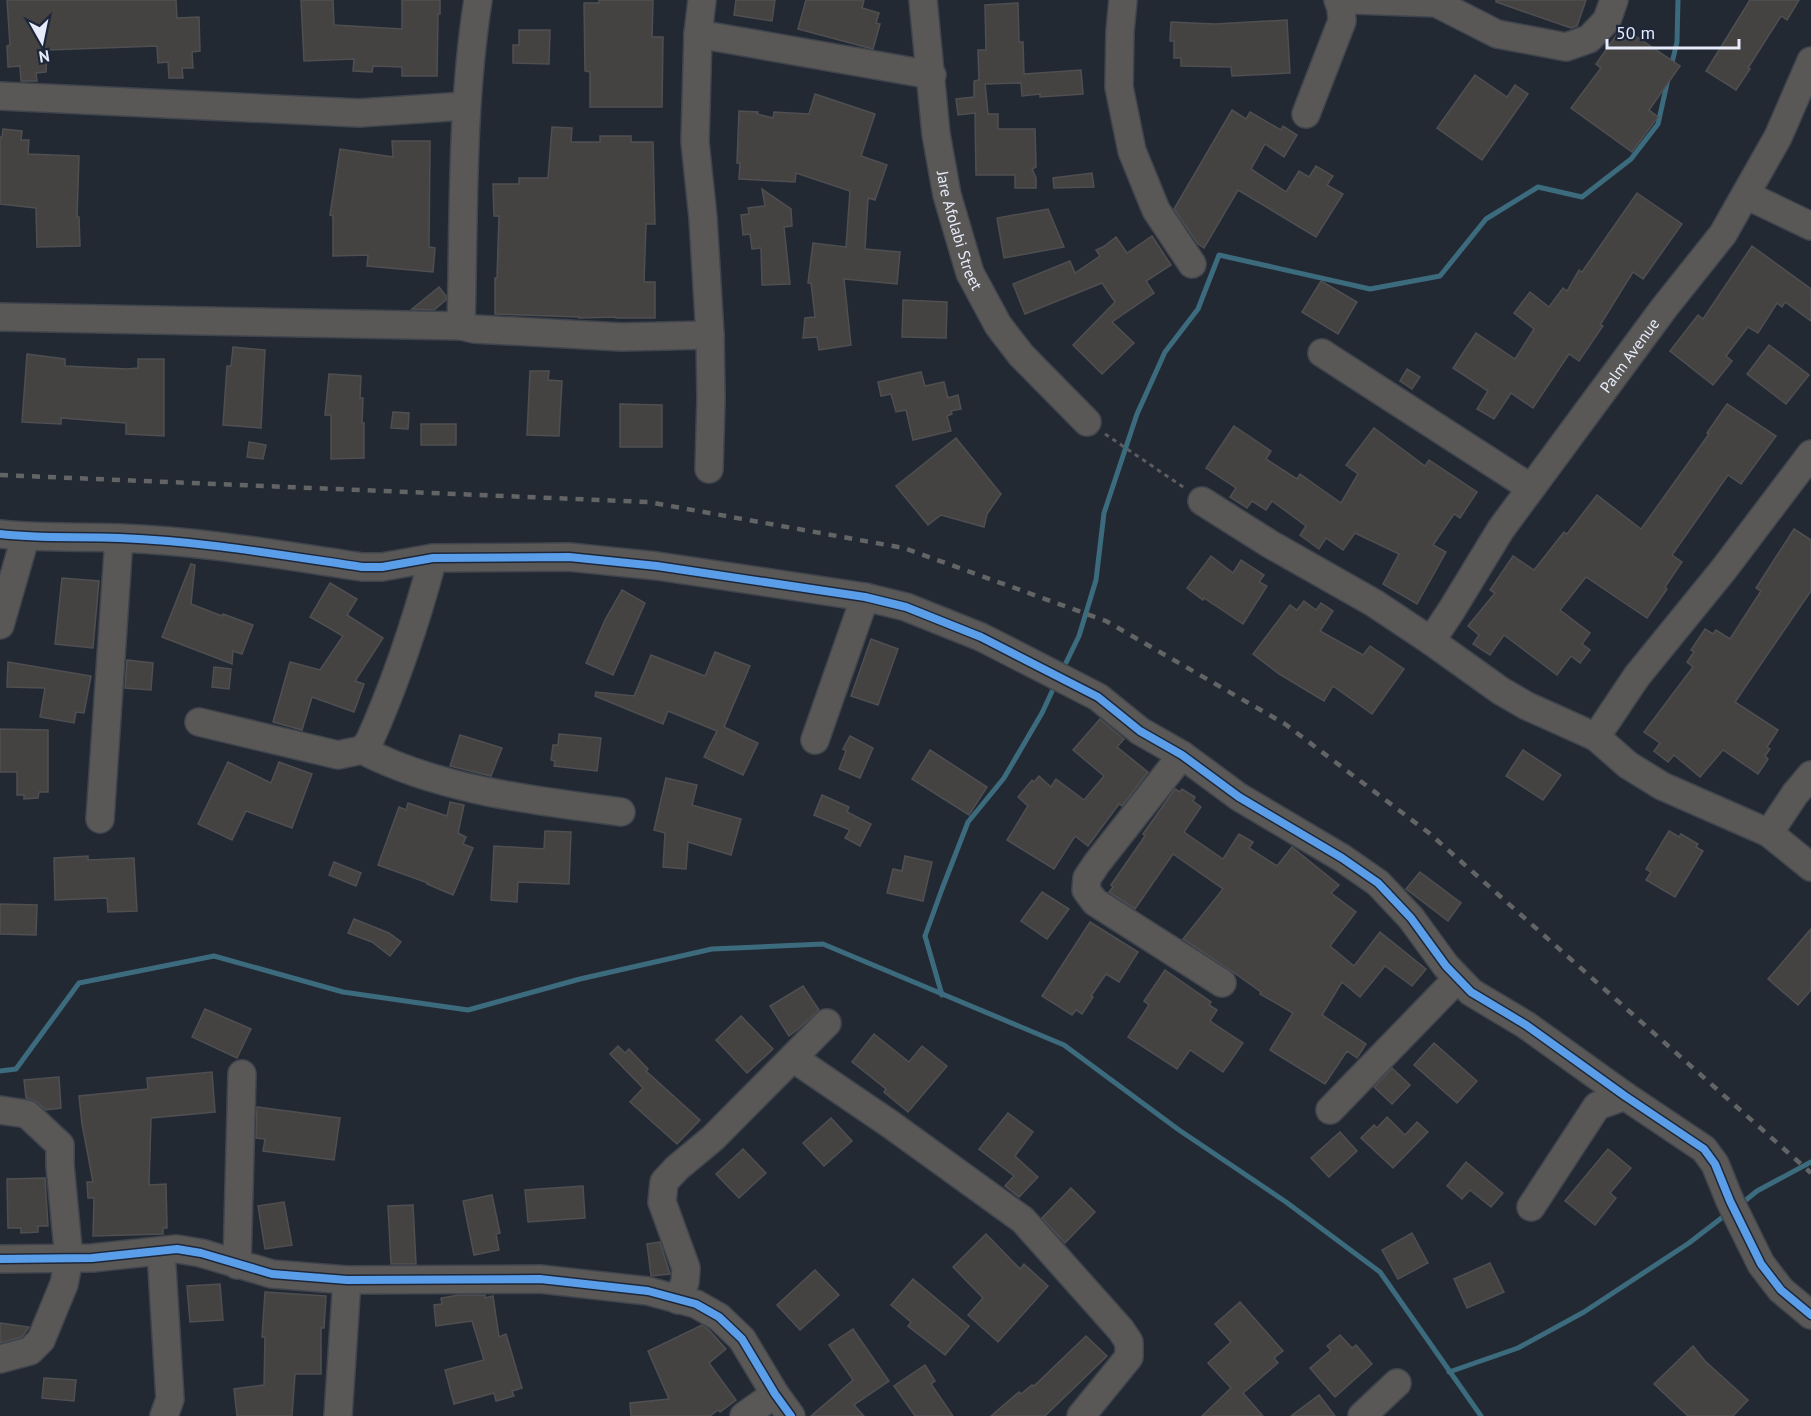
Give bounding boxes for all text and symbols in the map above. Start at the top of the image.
north arrow [12,12,72,72]
scale bar [1607,12,1739,50]
text: 50 m [1616,21,1655,44]
text: N [38,46,51,68]
street label: Jare Afolabi Street [933,168,988,294]
street label: Palm Avenue [1595,314,1663,397]

